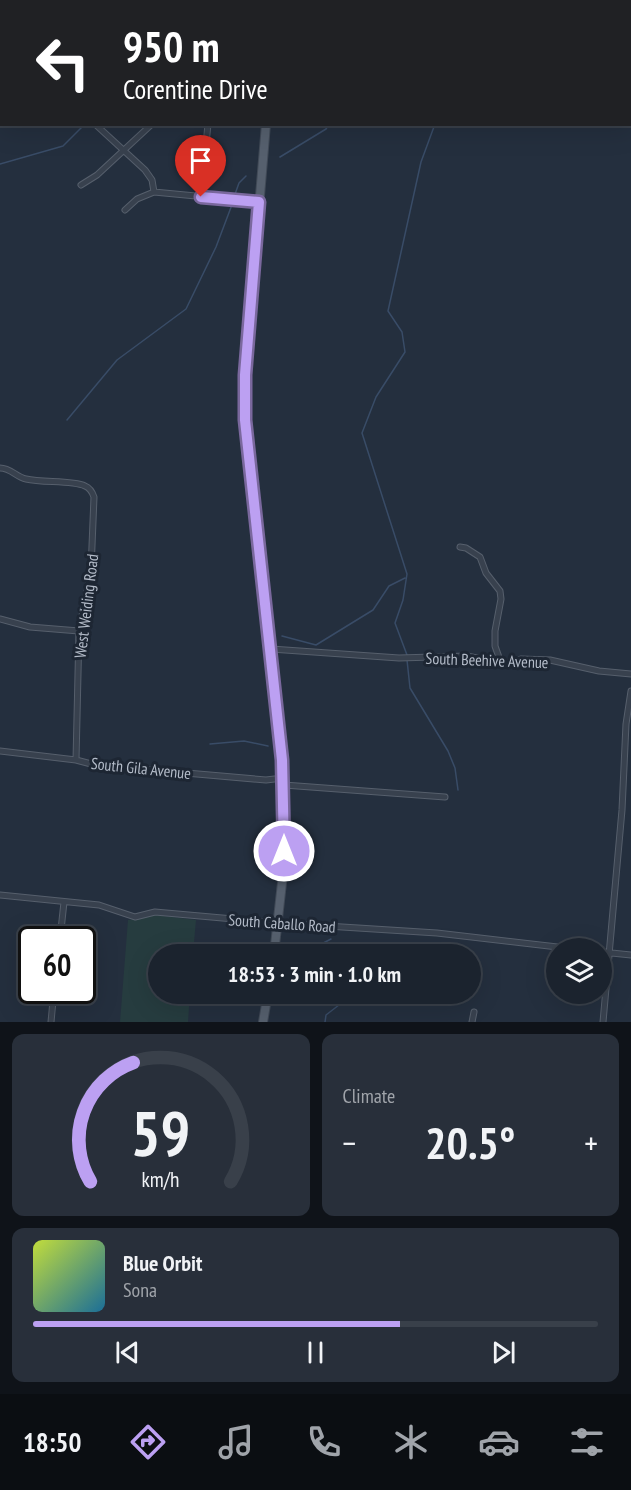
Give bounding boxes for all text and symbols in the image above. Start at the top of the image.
text: 950 m [123,19,220,74]
icon: left [24,24,102,102]
text: Corentine Drive [123,72,268,106]
pin [175,135,226,197]
icon: arrive [184,144,217,177]
street label: West Weiding Road [70,553,102,659]
street label: South Beehive Avenue [425,648,549,672]
street label: South Gila Avenue [90,753,192,783]
position arrow [252,819,316,883]
street label: South Caballo Road [228,909,336,937]
speed limit sign: 60 [18,926,96,1004]
map controls [546,938,612,1004]
button: layers [546,938,612,1004]
text: 18:53 · 3 min · 1.0 km [228,960,401,988]
text: Climate [343,1083,395,1109]
text: 59 [131,1092,191,1173]
text: 20.5° [425,1113,515,1171]
text: − [343,1121,356,1164]
text: + [584,1121,598,1164]
text: km/h [142,1165,180,1193]
text: Blue Orbit [123,1249,202,1277]
text: Sona [123,1277,157,1303]
icon: previous [111,1336,144,1369]
icon: pause [299,1336,332,1369]
icon: next [487,1336,520,1369]
icon: directions [127,1421,169,1463]
icon: music [215,1421,257,1463]
icon: phone [303,1421,345,1463]
icon: climate [390,1421,432,1463]
icon: car [478,1421,520,1463]
icon: filters [566,1421,608,1463]
text: 18:50 [23,1425,81,1459]

